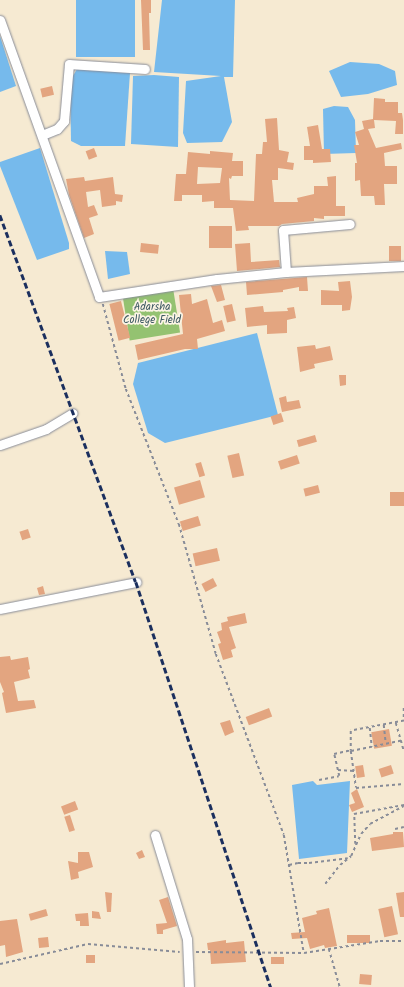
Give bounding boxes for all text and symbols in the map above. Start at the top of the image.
park label: Adarsha College Field [123,301,181,327]

